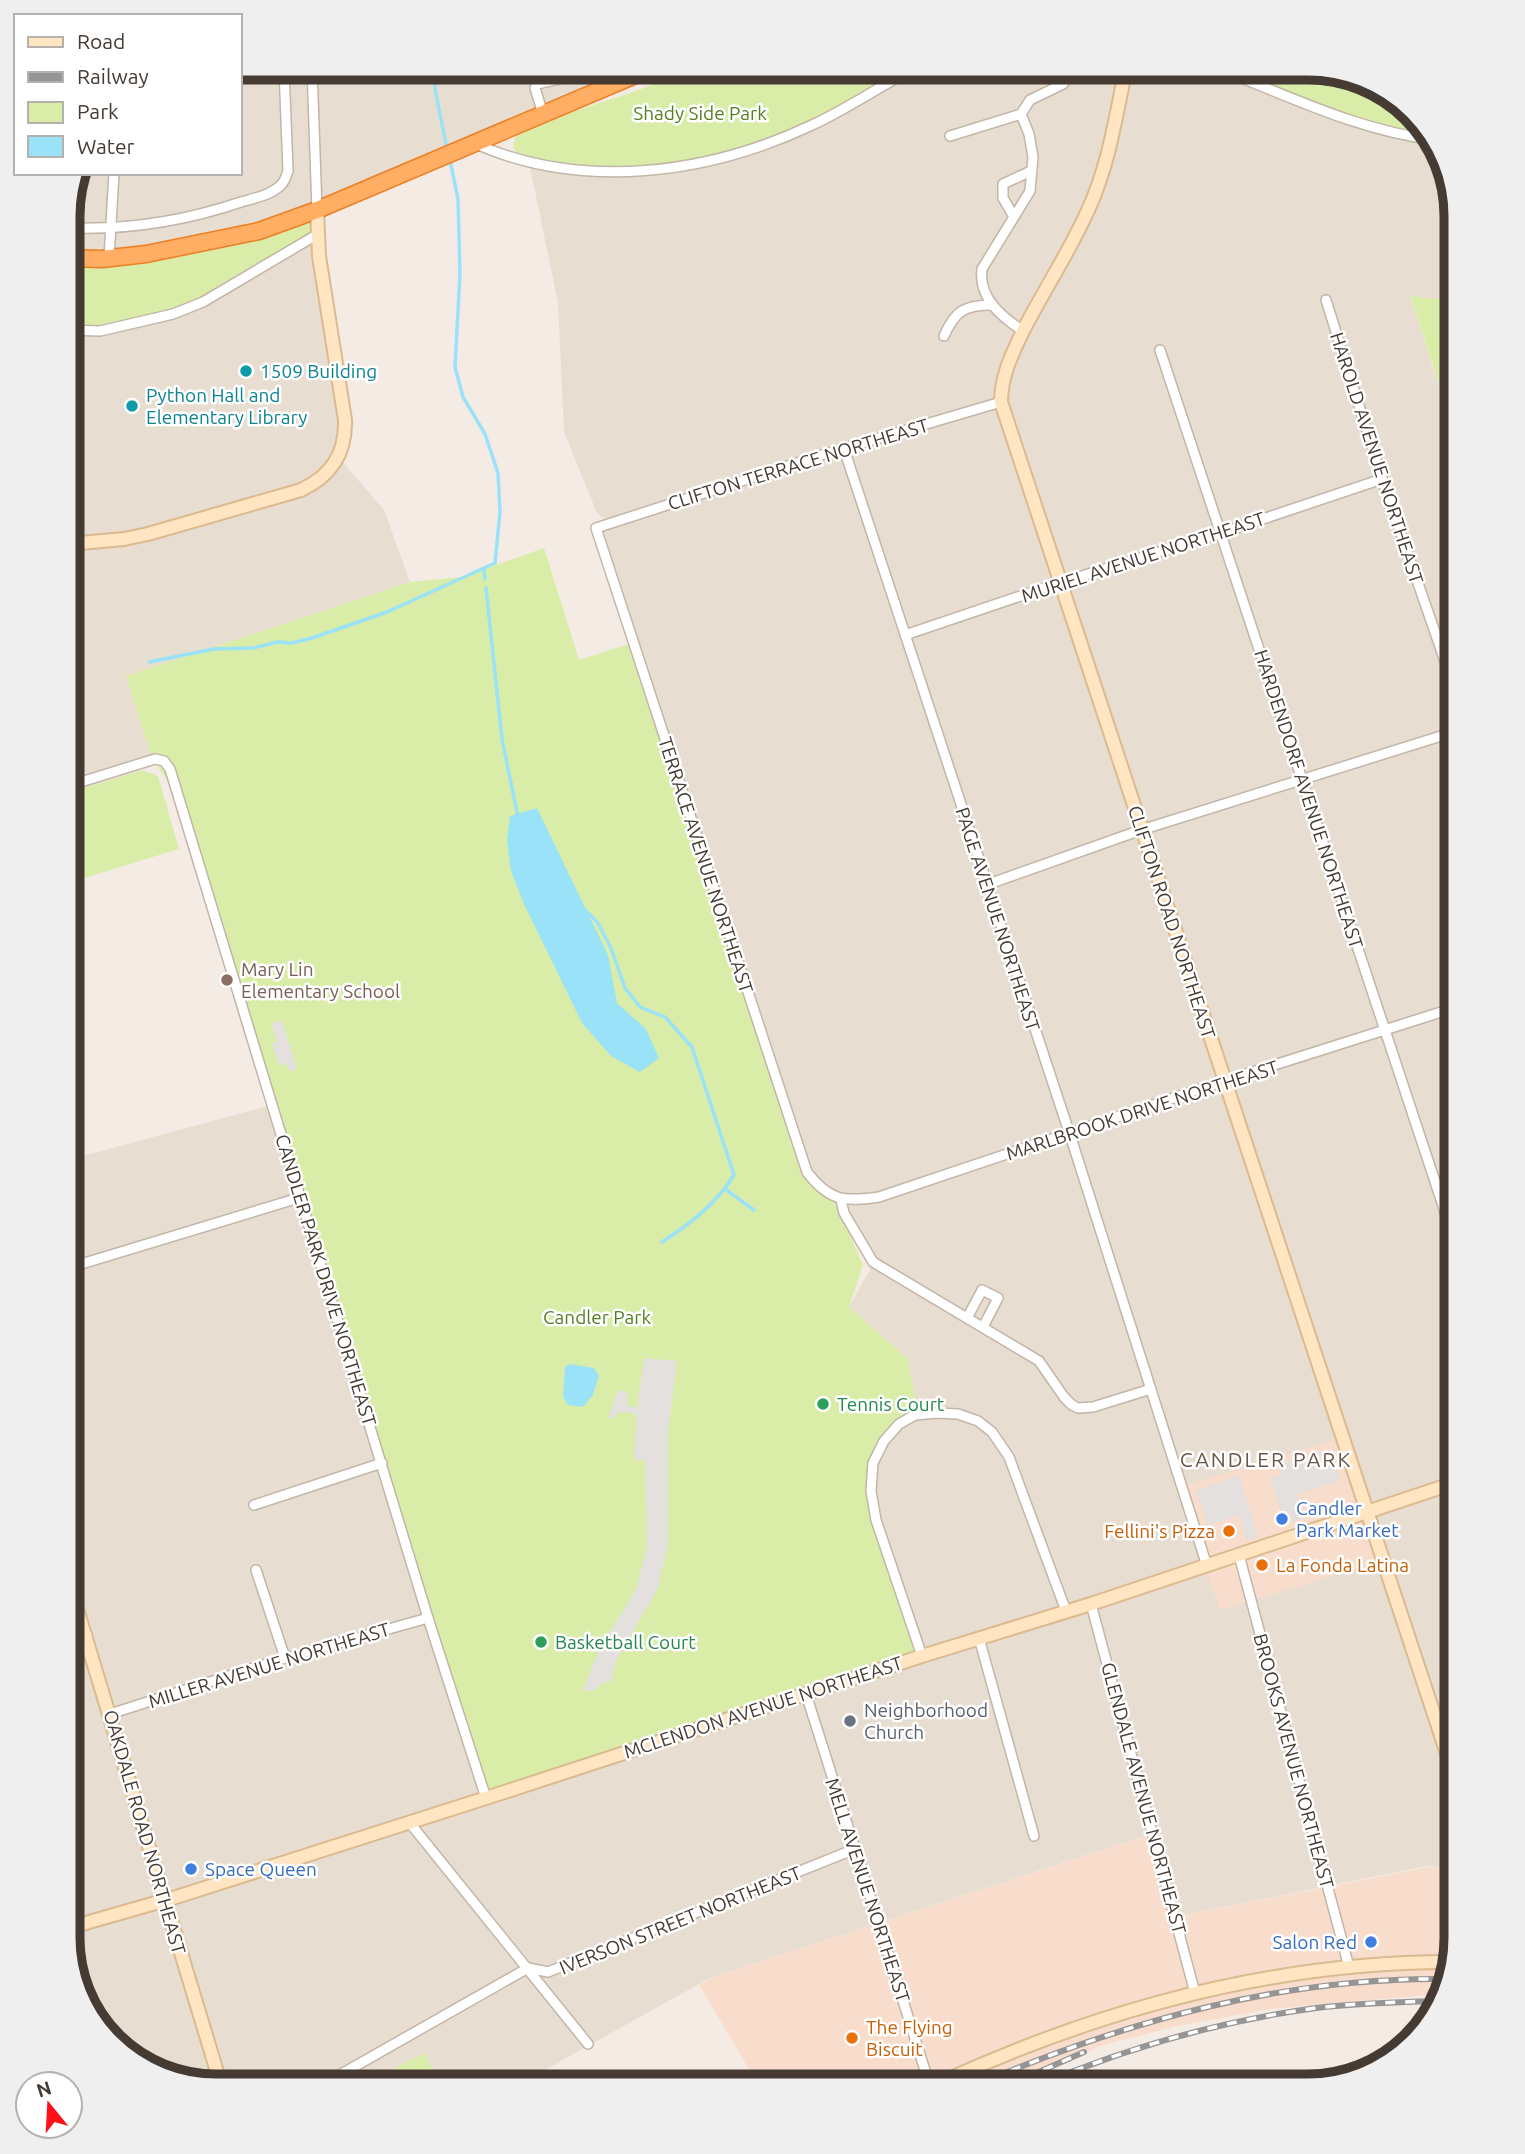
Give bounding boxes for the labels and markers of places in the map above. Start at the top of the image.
place label: 1509 Building [260,360,377,382]
marker: 1509 Building [238,363,254,379]
place label: Python Hall and Elementary Library [146,384,307,428]
marker: Python Hall and Elementary Library [124,398,140,414]
place label: Mary Lin Elementary School [241,958,400,1002]
marker: Mary Lin Elementary School [219,972,235,988]
place label: Tennis Court [837,1393,945,1415]
marker: Tennis Court [815,1396,831,1412]
place label: Candler Park Market [1296,1497,1399,1541]
marker: Candler Park Market [1274,1511,1290,1527]
place label: Fellini's Pizza [1104,1520,1215,1542]
marker: Fellini's Pizza [1221,1523,1237,1539]
place label: La Fonda Latina [1276,1554,1409,1576]
marker: La Fonda Latina [1254,1557,1270,1573]
place label: Basketball Court [555,1631,696,1653]
marker: Basketball Court [533,1634,549,1650]
place label: Neighborhood Church [864,1699,988,1743]
marker: Neighborhood Church [842,1713,858,1729]
place label: Space Queen [205,1858,317,1880]
marker: Space Queen [183,1861,199,1877]
place label: Salon Red [1273,1931,1357,1953]
marker: Salon Red [1363,1934,1379,1950]
place label: The Flying Biscuit [866,2016,953,2060]
marker: The Flying Biscuit [844,2030,860,2046]

